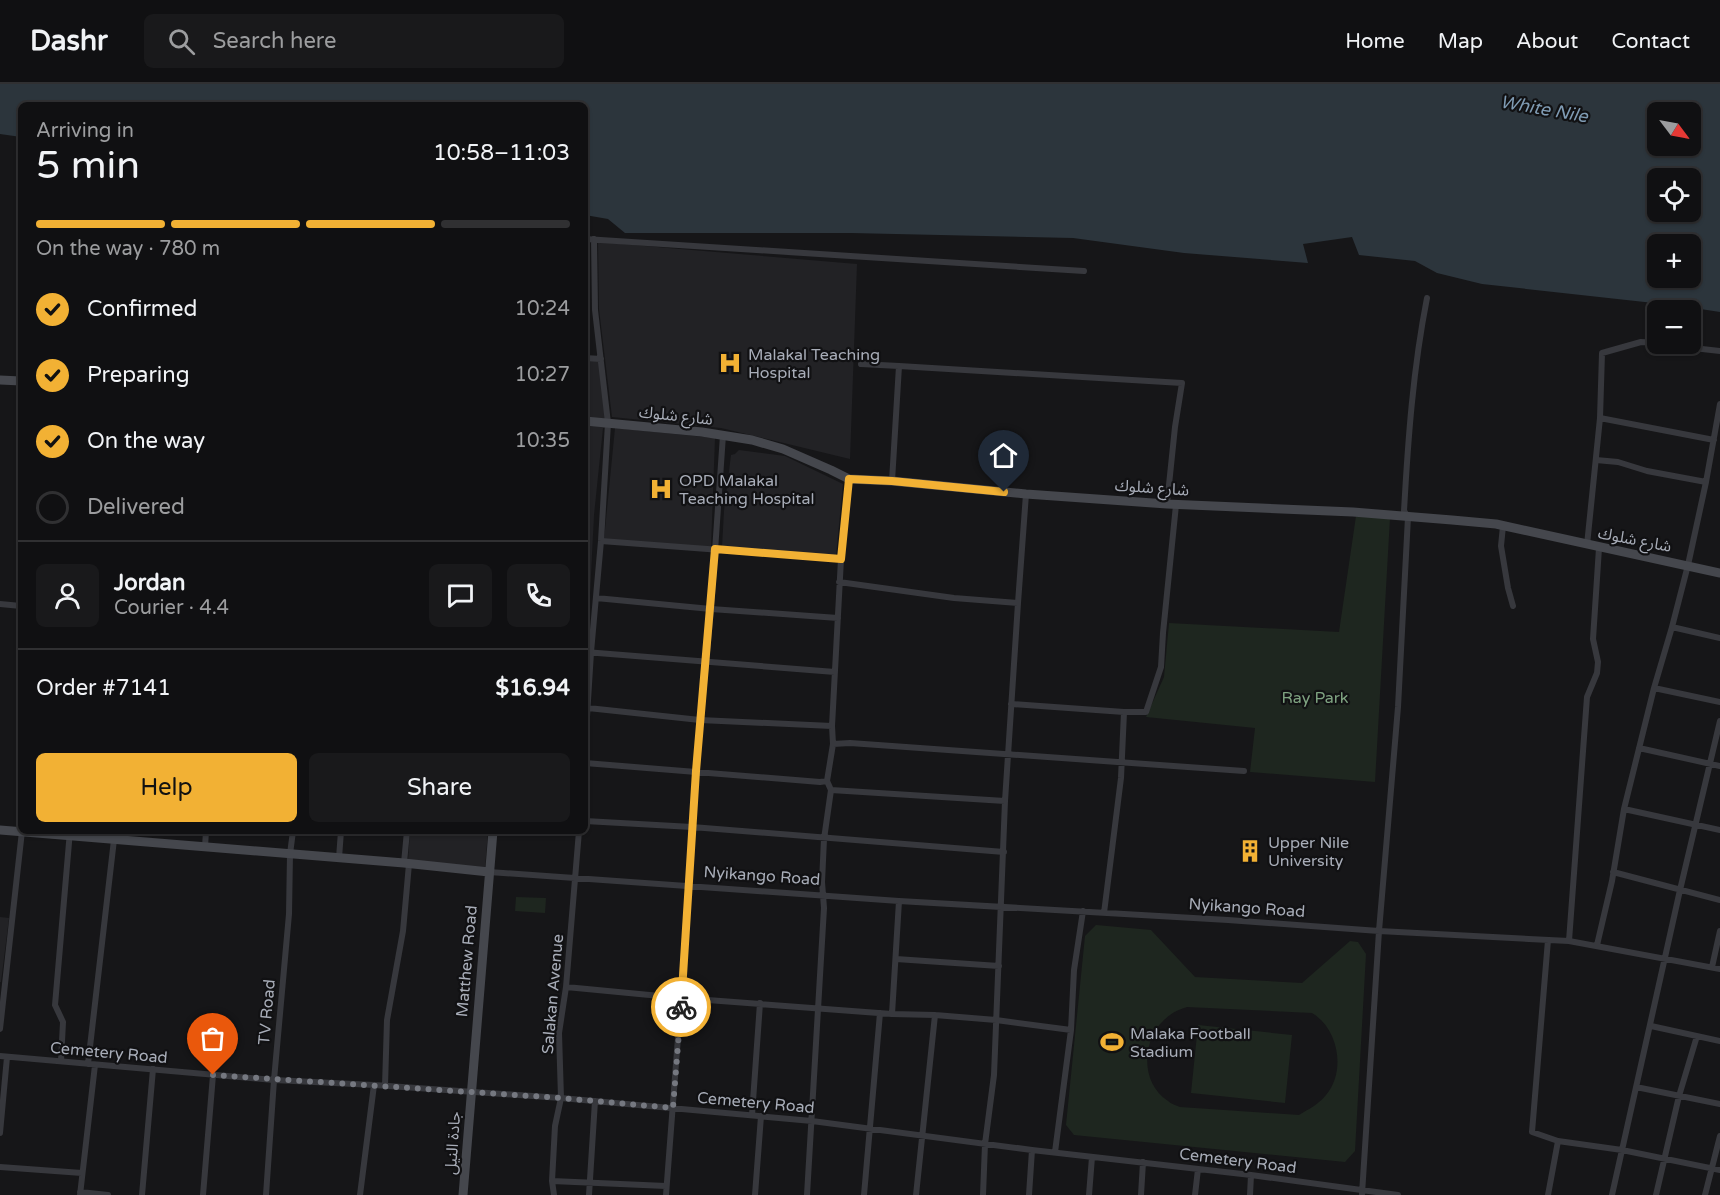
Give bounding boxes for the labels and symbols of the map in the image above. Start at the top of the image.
water label: White Nile [1498,90,1590,128]
north arrow [1647,102,1701,156]
place label: Malakal Teaching Hospital [748,345,880,383]
hospital icon: Malakal Teaching Hospital [717,350,743,376]
street label: شارع شلوك [638,402,714,432]
pin [978,430,1029,492]
place label: OPD Malakal Teaching Hospital [679,471,814,509]
street label: شارع شلوك [1114,475,1190,503]
hospital icon: OPD Malakal Teaching Hospital [648,476,674,502]
street label: شارع شلوك [1596,523,1673,559]
park label: Ray Park [1281,688,1349,708]
place label: Upper Nile University [1268,833,1349,871]
building icon: Upper Nile University [1237,838,1263,864]
street label: Nyikango Road [703,862,821,890]
street label: Nyikango Road [1188,894,1306,922]
street label: Matthew Road [452,904,482,1018]
street label: Salakan Avenue [538,933,568,1055]
courier [651,977,711,1037]
street label: TV Road [254,978,280,1046]
pin [187,1013,238,1075]
place label: Malaka Football Stadium [1130,1024,1251,1062]
sports icon: Malaka Football Stadium [1099,1029,1125,1055]
street label: Cemetery Road [49,1038,168,1068]
street label: Cemetery Road [696,1088,815,1118]
street label: جادة النيل [441,1111,465,1175]
street label: Cemetery Road [1178,1144,1298,1178]

